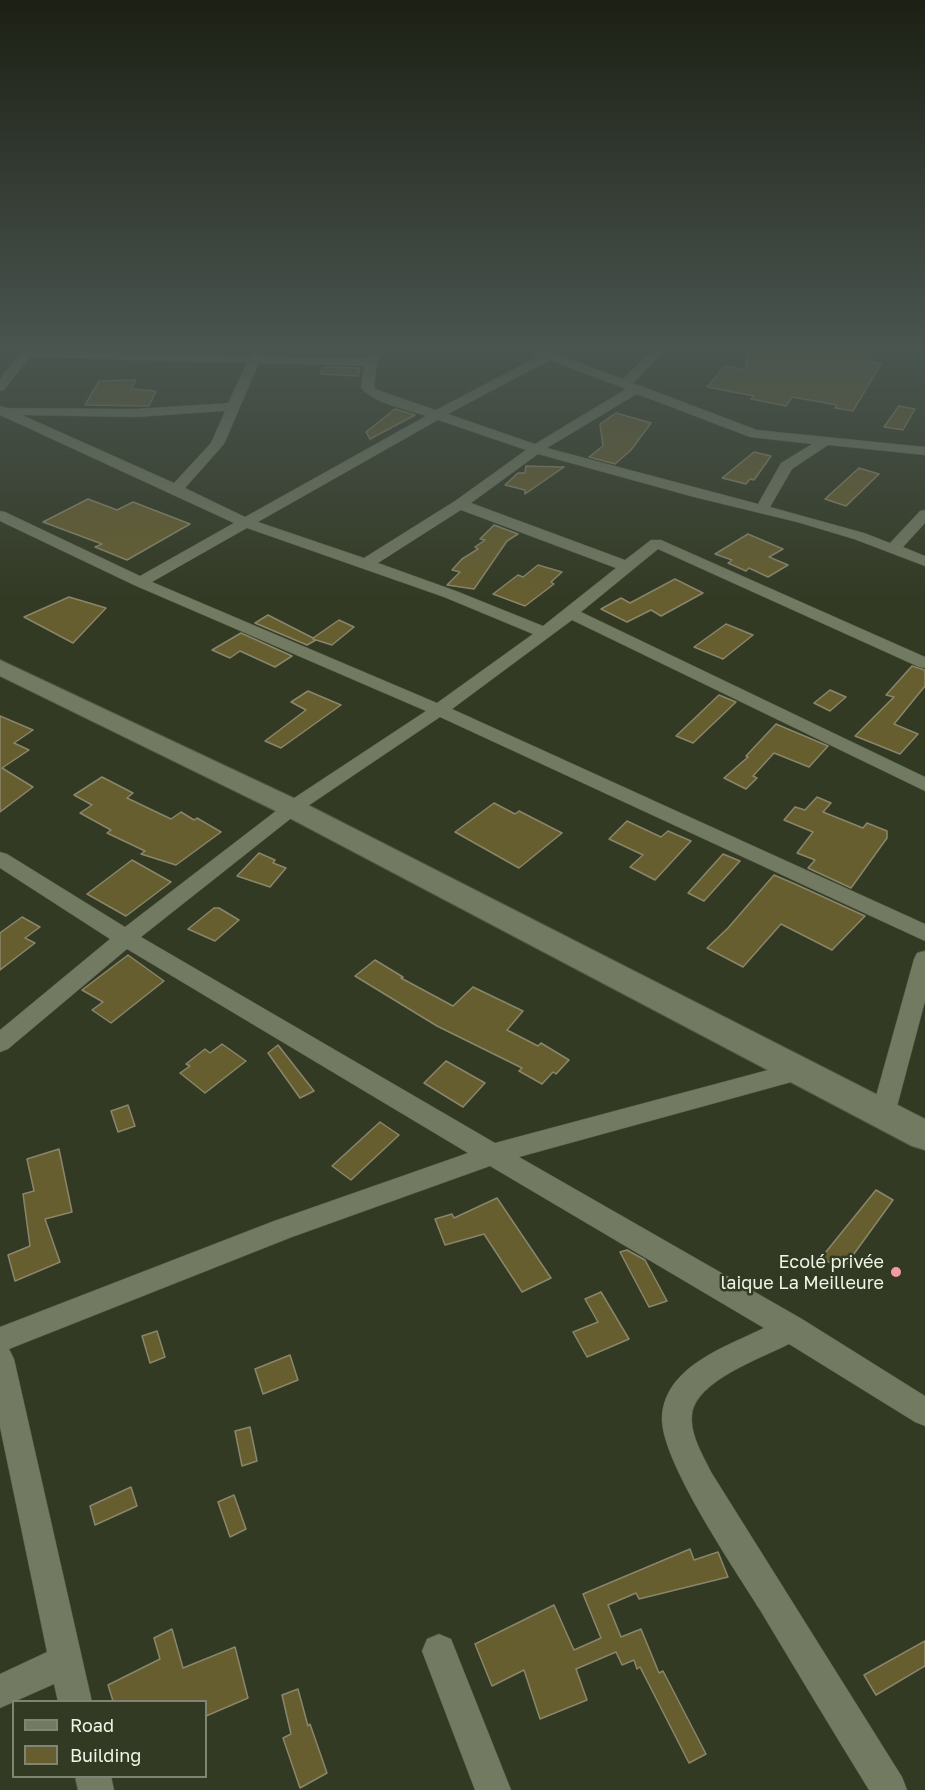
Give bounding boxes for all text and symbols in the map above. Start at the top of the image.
place label: Ecolé privée laique La Meilleure [721,1251,884,1294]
marker: Ecolé privée laique La Meilleure [889,1265,903,1279]
legend [12,1700,207,1778]
text: Road [70,1714,114,1736]
text: Building [70,1744,141,1766]

